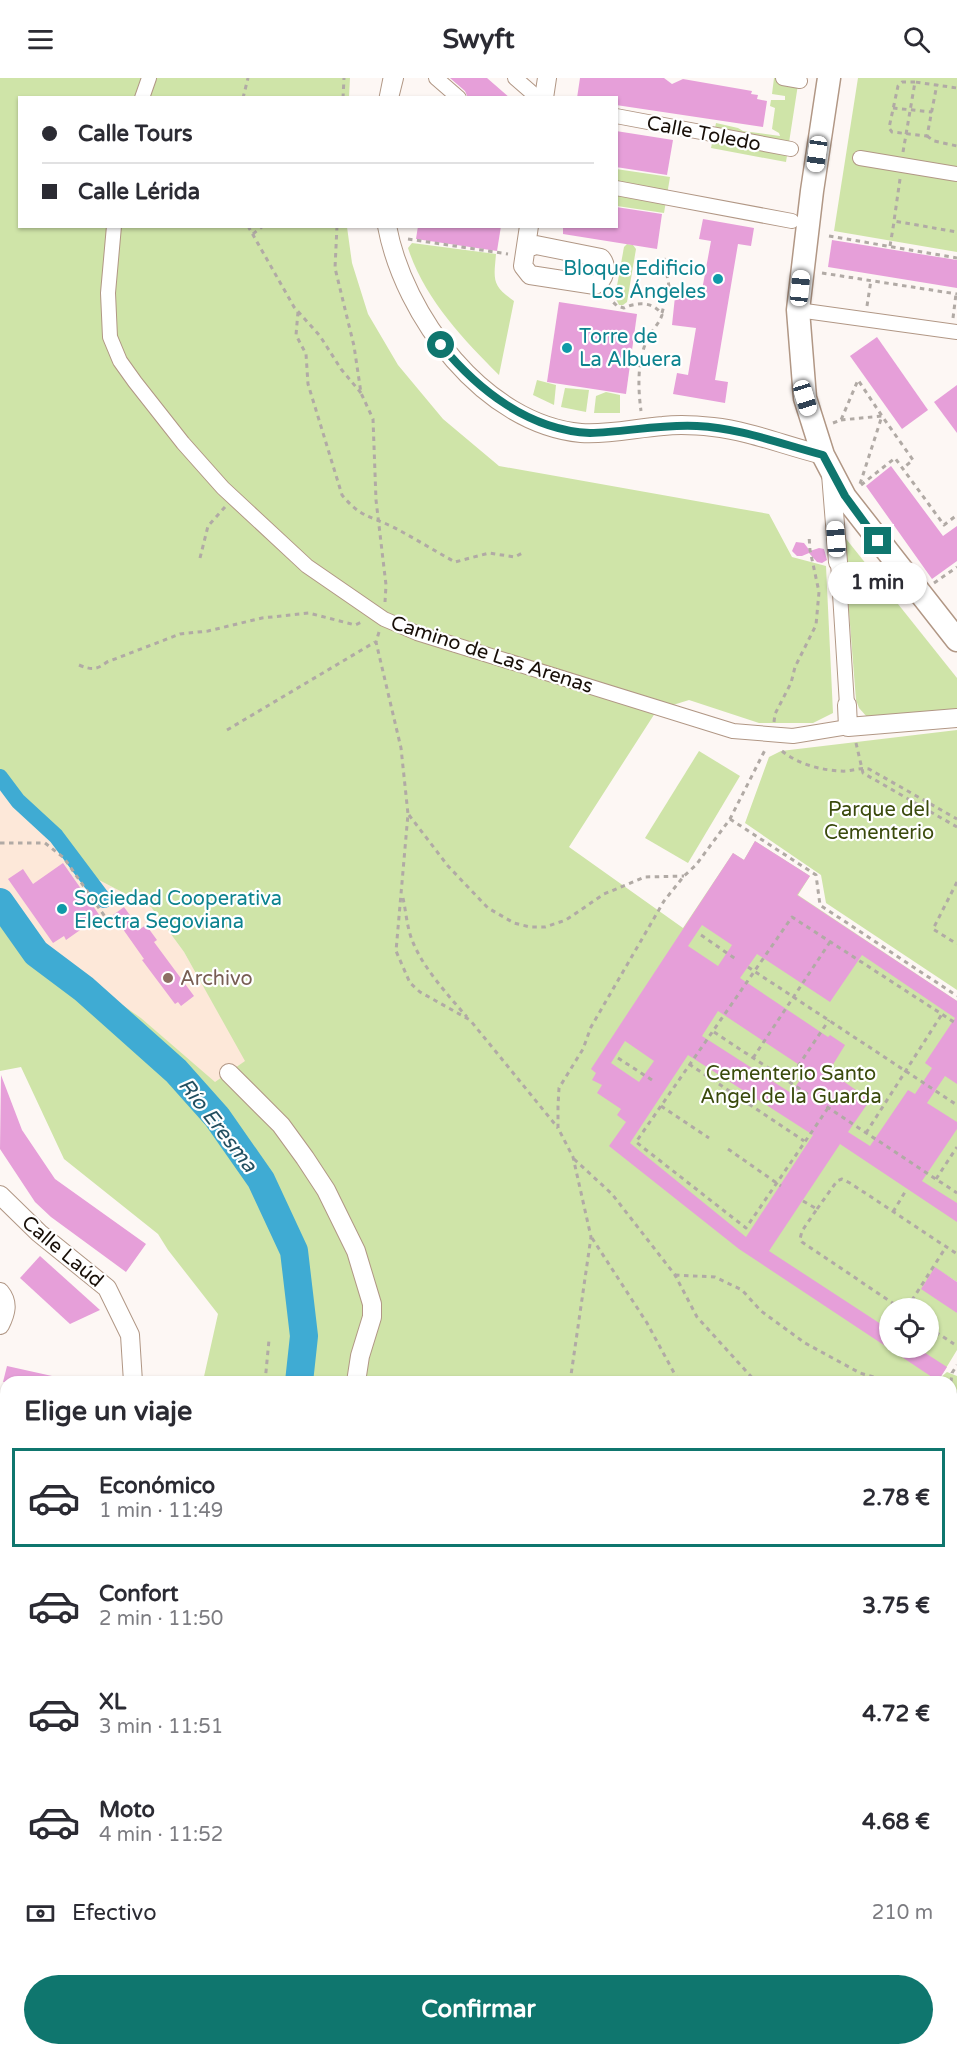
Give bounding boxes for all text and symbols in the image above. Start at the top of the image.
icon: menu [24,23,57,56]
text: Swyft [442,23,515,56]
icon: search [900,23,933,56]
street label: Calle Toledo [645,111,763,157]
text: Calle Tours [78,121,193,147]
car [806,135,828,173]
text: Calle Lérida [78,179,200,205]
place label: Bloque Edificio Los Ángeles [563,257,706,304]
car [789,269,811,307]
marker: Bloque Edificio Los Ángeles [711,272,725,286]
place label: Torre de La Albuera [579,325,682,372]
route start [427,331,454,358]
marker: Torre de La Albuera [560,341,574,355]
car [791,378,819,418]
car [826,520,846,558]
route end [864,527,891,554]
callout: 1 min [828,562,928,604]
text: 1 min [851,571,904,595]
street label: Camino de Las Arenas [388,611,596,699]
park label: Parque del Cementerio [824,798,934,845]
place label: Sociedad Cooperativa Electra Segoviana [74,887,282,934]
marker: Sociedad Cooperativa Electra Segoviana [55,902,69,916]
place label: Archivo [180,967,253,991]
marker: Archivo [161,971,175,985]
park label: Cementerio Santo Angel de la Guarda [700,1062,882,1109]
water label: Río Eresma [173,1073,263,1178]
street label: Calle Laúd [17,1211,108,1293]
map controls [879,1298,939,1358]
button: locate [879,1298,939,1358]
text: Elige un viaje [24,1395,192,1428]
icon: car [27,1471,81,1525]
text: Económico [99,1473,215,1499]
text: 2.78 € [862,1485,930,1511]
text: 1 min · 11:49 [99,1499,223,1523]
icon: car [27,1579,81,1633]
text: Confort [99,1581,178,1607]
text: 3.75 € [862,1593,930,1619]
text: 2 min · 11:50 [99,1607,223,1631]
icon: car [27,1687,81,1741]
text: XL [99,1689,126,1715]
text: 4.72 € [862,1701,930,1727]
text: 3 min · 11:51 [99,1715,223,1739]
icon: car [27,1795,81,1849]
text: Moto [99,1797,155,1823]
text: 4.68 € [862,1809,930,1835]
text: 4 min · 11:52 [99,1823,223,1847]
icon: cash [24,1897,57,1930]
text: Efectivo [72,1900,157,1926]
text: 210 m [872,1901,933,1925]
button: Confirmar [24,1975,933,2044]

